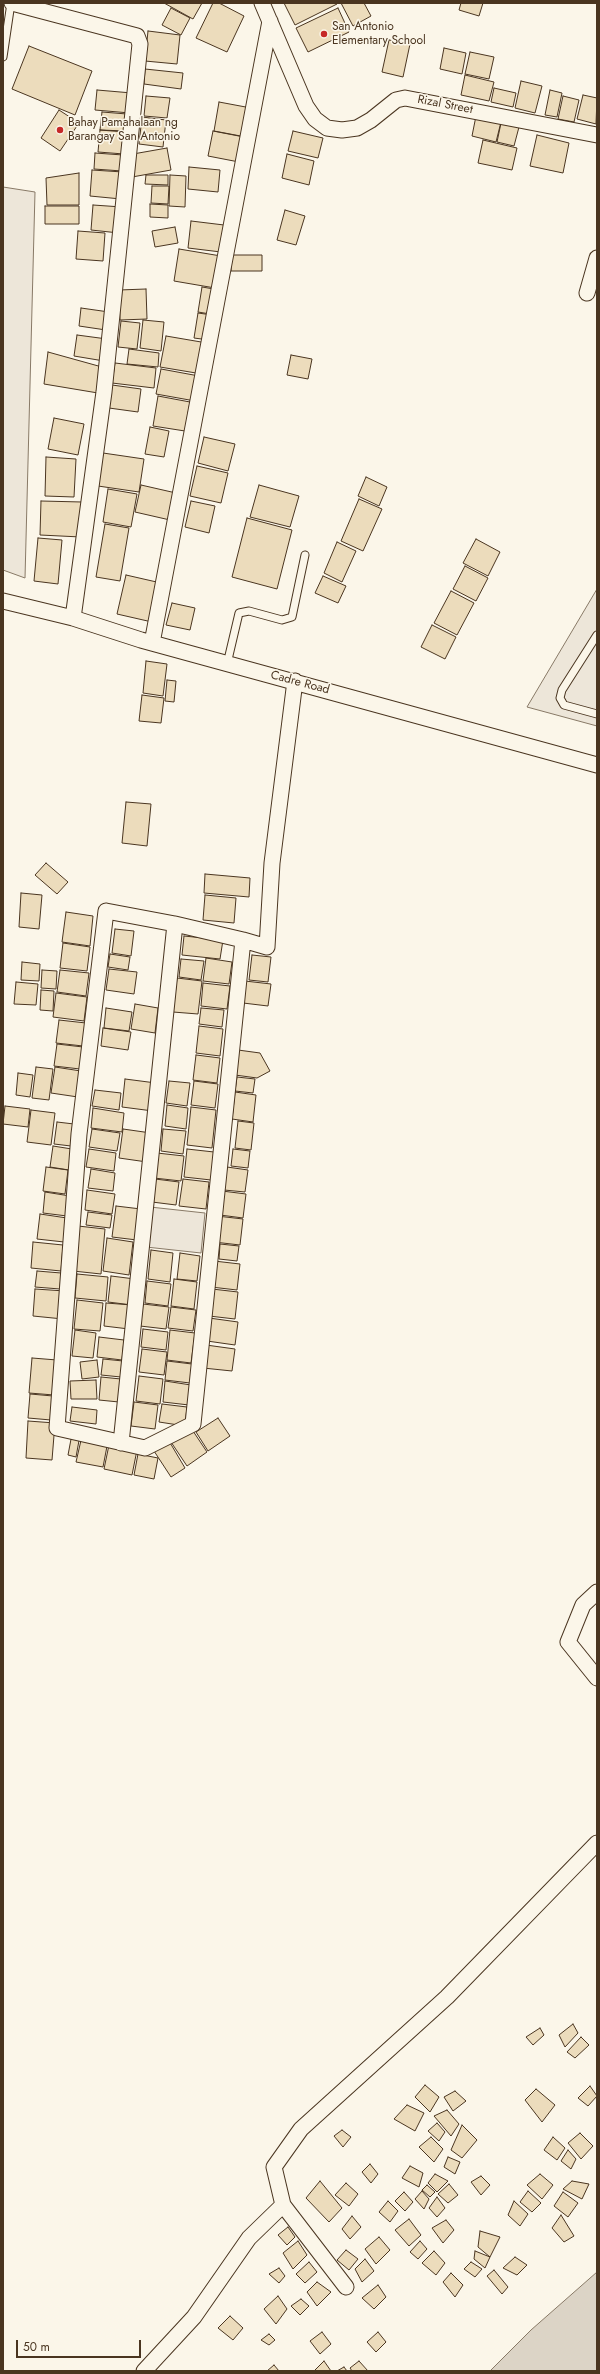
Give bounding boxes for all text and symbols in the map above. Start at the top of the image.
place label: San Antonio Elementary School [332,20,426,48]
marker: San Antonio Elementary School [319,29,329,39]
street label: Rizal Street [416,93,474,117]
place label: Bahay Pamahalaan ng Barangay San Antonio [68,116,180,144]
marker: Bahay Pamahalaan ng Barangay San Antonio [55,125,65,135]
street label: Cadre Road [269,668,331,698]
scale bar [18,2332,143,2358]
text: 50 m [23,2338,50,2356]

